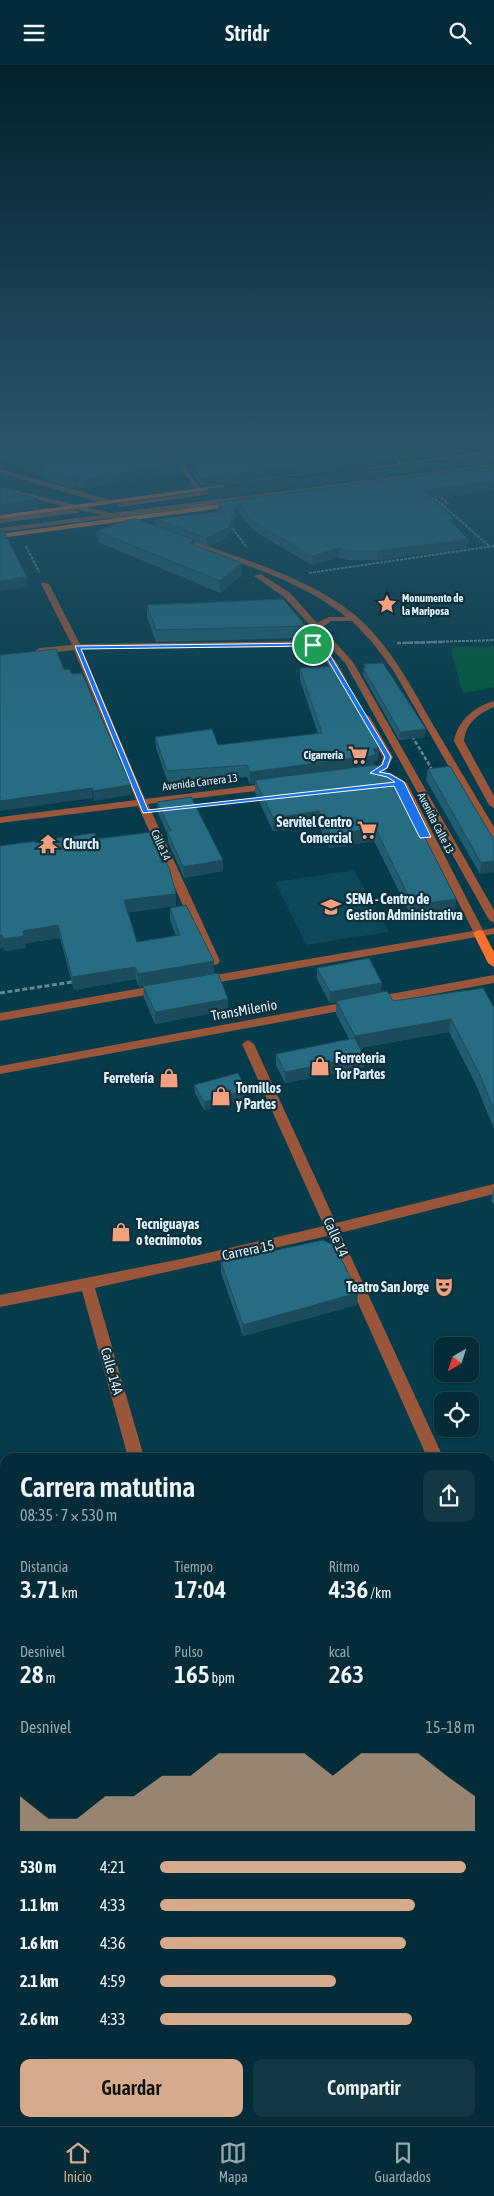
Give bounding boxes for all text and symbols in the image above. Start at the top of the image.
icon: menu [20,19,48,47]
icon: search [446,19,474,47]
text: Stridr [225,20,269,46]
place label: Monumento de la Mariposa [402,592,463,617]
place icon: Monumento de la Mariposa [376,593,398,615]
pin [292,624,334,666]
icon: arrive [299,631,327,659]
supermarket icon: Cigarreria [347,744,369,766]
place label: Cigarreria [304,749,343,761]
street label: Avenida Carrera 13 [162,771,238,793]
street label: Avenida Calle 13 [415,790,457,856]
place label: Servitel Centro Comercial [277,814,352,846]
supermarket icon: Servitel Centro Comercial [356,819,378,841]
street label: Calle 14 [149,828,173,862]
temple icon: Church [37,833,59,855]
place label: Church [63,836,99,852]
place label: SENA - Centro de Gestion Administrativa [346,891,463,923]
school or university icon: SENA - Centro de Gestion Administrativa [320,896,342,918]
street label: TransMilenio [210,996,278,1024]
place label: Ferreteria Tor Partes [335,1050,386,1082]
shop icon: Ferreteria Tor Partes [309,1055,331,1077]
shop icon: Ferretería [158,1067,180,1089]
place label: Ferretería [104,1070,154,1086]
place label: Tornillos y Partes [236,1080,281,1112]
shop icon: Tornillos y Partes [210,1085,232,1107]
street label: Calle 14 [320,1215,352,1260]
place label: Tecniguayas o tecnimotos [136,1216,202,1248]
shop icon: Tecniguayas o tecnimotos [110,1221,132,1243]
street label: Carrera 15 [220,1237,276,1263]
theatre icon: Teatro San Jorge [433,1276,455,1298]
place label: Teatro San Jorge [346,1279,429,1295]
north arrow [434,1337,479,1383]
map controls [434,1337,479,1437]
street label: Calle 14A [98,1346,126,1397]
button: locate [434,1392,479,1437]
button: share [423,1470,475,1522]
text: Carrera matutina [20,1471,195,1503]
text: 08:35 · 7 × 530 m [20,1506,117,1524]
text: Distancia [20,1559,68,1575]
text: Tiempo [174,1559,213,1575]
text: Ritmo [329,1559,360,1575]
text: 3.71 [20,1575,60,1603]
text: 17:04 [174,1575,226,1603]
text: 4:36 [329,1575,368,1603]
text: km [60,1585,78,1601]
text: /km [368,1585,391,1601]
text: Desnivel [20,1644,65,1660]
text: Pulso [174,1644,203,1660]
text: kcal [329,1644,350,1660]
text: 28 [20,1660,44,1688]
text: 165 [174,1660,210,1688]
text: 263 [329,1660,364,1688]
text: m [44,1670,56,1686]
text: bpm [210,1670,235,1686]
text: Desnivel [20,1718,71,1736]
text: 15–18 m [426,1718,475,1736]
text: 530 m [20,1858,56,1876]
text: 4:21 [100,1858,125,1876]
text: 1.1 km [20,1896,59,1914]
text: 4:33 [100,1896,125,1914]
text: 1.6 km [20,1934,59,1952]
text: 4:36 [100,1934,125,1952]
text: 2.1 km [20,1972,59,1990]
text: 4:59 [100,1972,125,1990]
text: 2.6 km [20,2010,59,2028]
text: 4:33 [100,2010,125,2028]
button: Guardar [20,2059,243,2117]
button: Compartir [253,2059,475,2117]
tab: Inicio [63,2139,92,2185]
tab: Mapa [219,2139,248,2185]
tab: Guardados [374,2139,431,2185]

